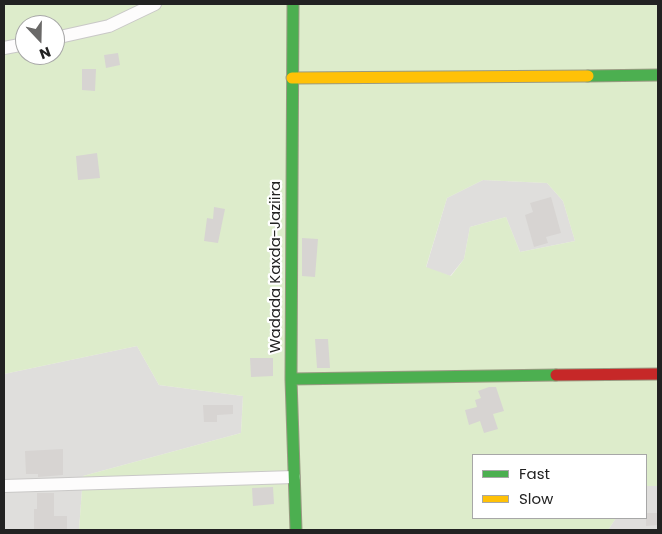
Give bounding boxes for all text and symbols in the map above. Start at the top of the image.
north arrow [15,15,65,65]
text: N [37,42,54,64]
street label: Wadada Kaxda-Jaziira [267,181,285,353]
legend [472,454,647,519]
text: Fast [519,463,550,484]
text: Slow [519,488,553,509]

